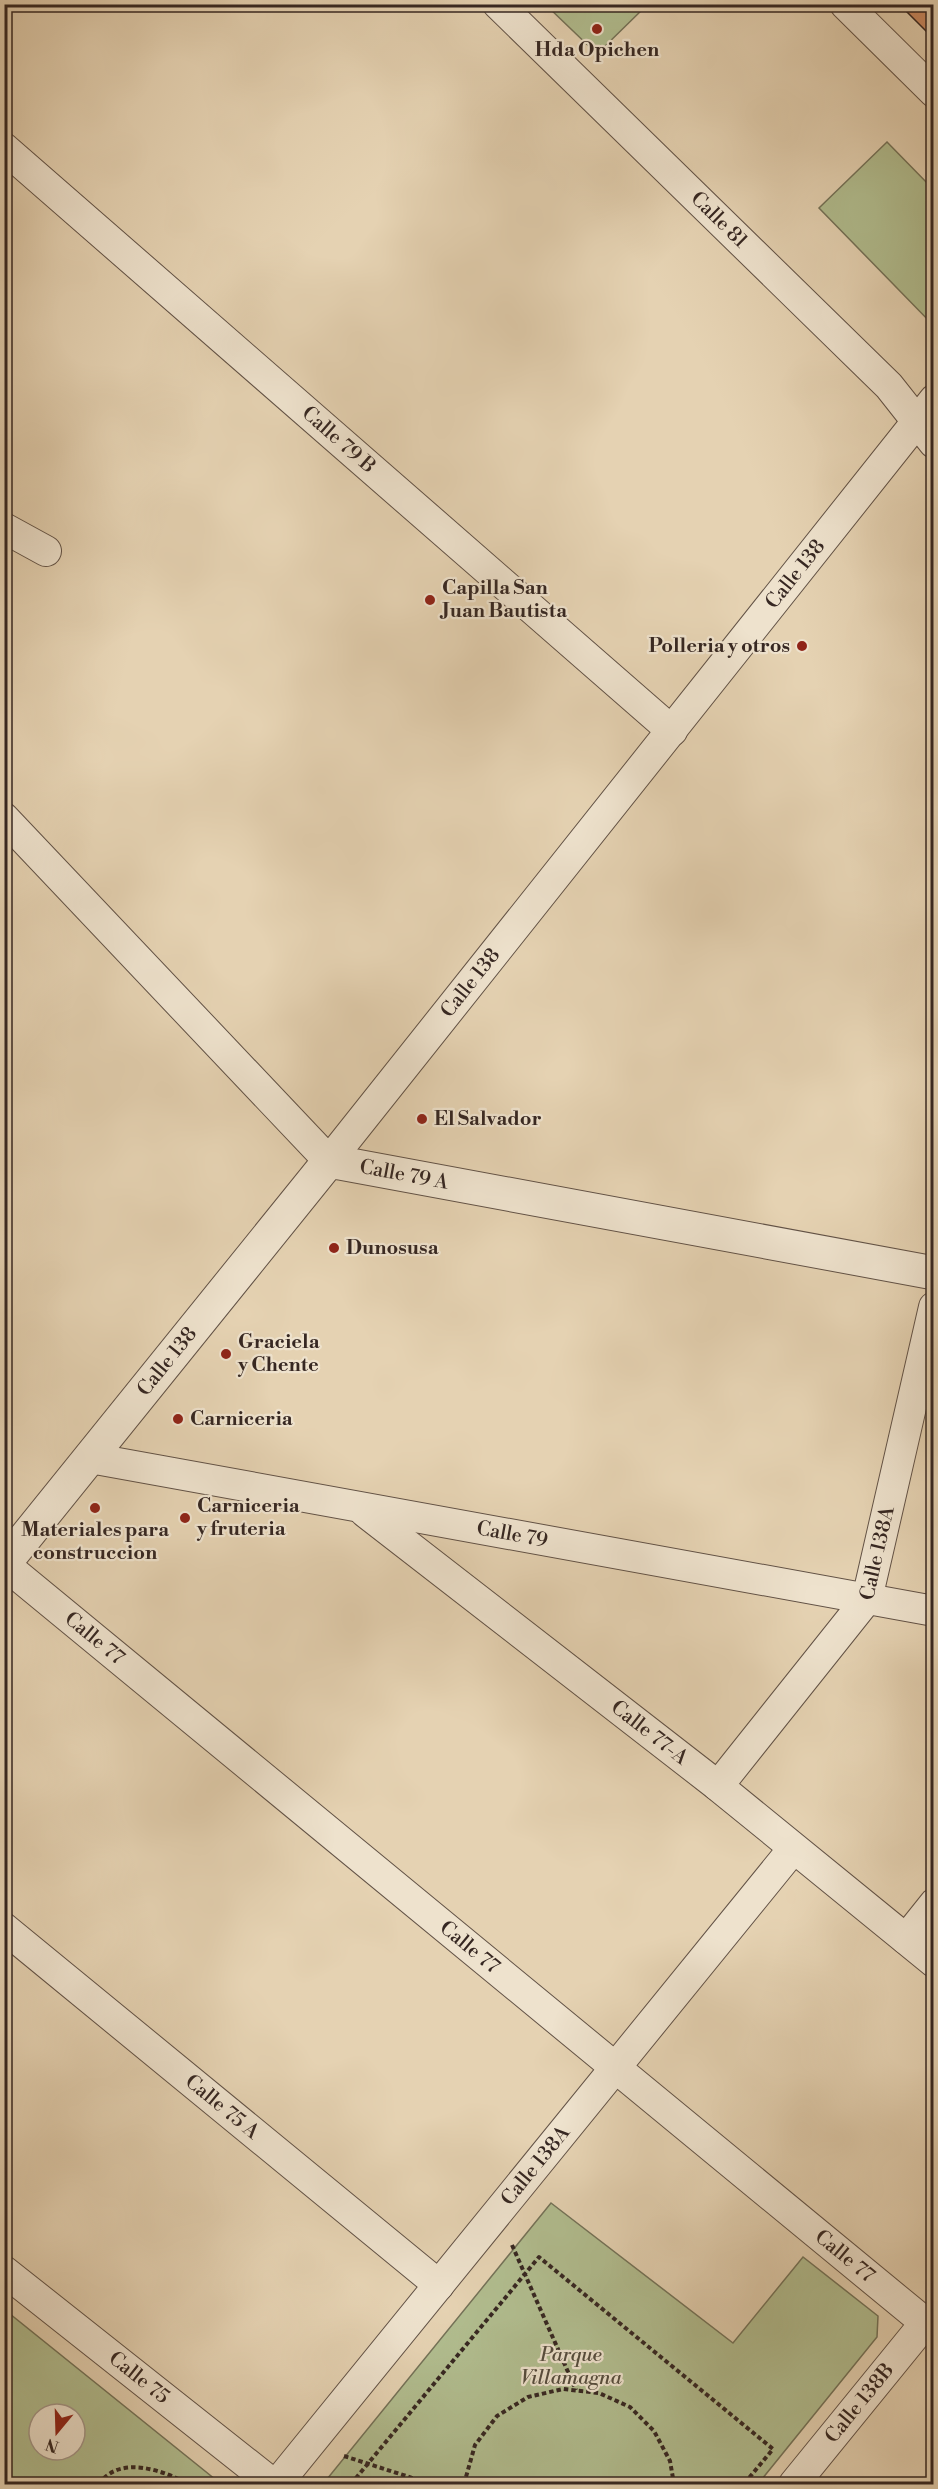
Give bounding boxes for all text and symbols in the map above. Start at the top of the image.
marker: Hda Opichen [590,22,604,36]
place label: Hda Opichen [535,38,660,63]
street label: Calle 81 [685,186,753,254]
street label: Calle 79 B [296,401,381,479]
street label: Calle 138 [760,534,831,614]
place label: Capilla San Juan Bautista [439,576,567,624]
marker: Capilla San Juan Bautista [423,593,437,607]
place label: Polleria y otros [648,634,790,659]
marker: Polleria y otros [795,639,809,653]
street label: Calle 138 [435,943,506,1023]
place label: El Salvador [434,1107,542,1132]
marker: El Salvador [415,1112,429,1126]
street label: Calle 79 A [358,1154,452,1196]
place label: Dunosusa [346,1236,439,1261]
marker: Dunosusa [327,1241,341,1255]
street label: Calle 138 [132,1322,203,1401]
place label: Graciela y Chente [237,1330,320,1378]
marker: Graciela y Chente [219,1347,233,1361]
place label: Carniceria [190,1407,293,1432]
marker: Carniceria [171,1412,185,1426]
place label: Carniceria y fruteria [196,1494,300,1542]
marker: Materiales para construccion [88,1501,102,1515]
street label: Calle 138A [855,1503,901,1603]
marker: Carniceria y fruteria [178,1511,192,1525]
street label: Calle 79 [475,1516,550,1553]
place label: Materiales para construccion [21,1518,169,1566]
street label: Calle 77 [59,1606,129,1670]
street label: Calle 77-A [606,1695,694,1771]
street label: Calle 77 [434,1915,504,1979]
street label: Calle 75 A [180,2069,265,2145]
street label: Calle 138A [496,2120,576,2211]
street label: Calle 77 [810,2224,880,2288]
park label: Parque Villamagna [520,2343,623,2391]
street label: Calle 75 [103,2346,174,2410]
street label: Calle 138B [820,2358,900,2448]
north arrow [27,2402,87,2462]
text: N [43,2434,62,2457]

